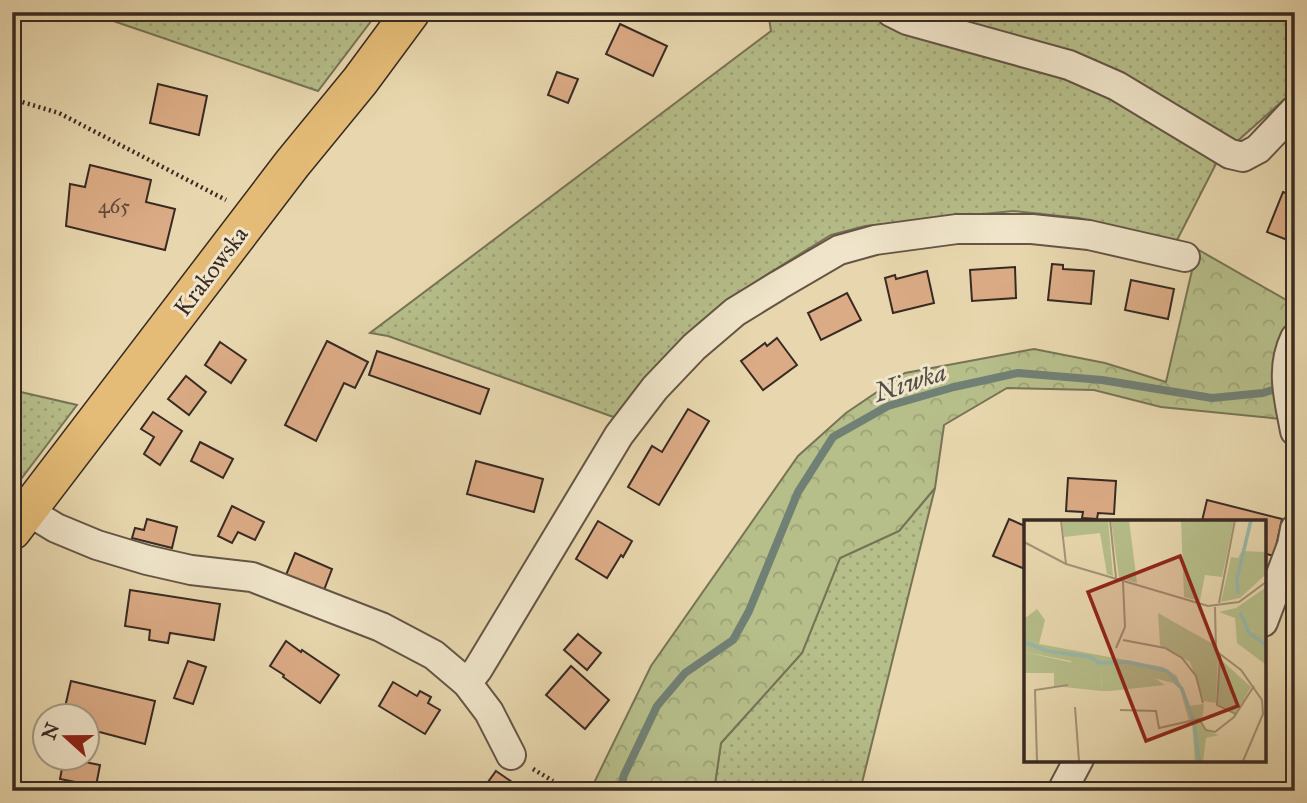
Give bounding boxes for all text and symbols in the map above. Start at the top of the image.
house number: 465 [98,193,130,219]
street label: Krakowska [167,219,255,322]
water label: Niwka [868,355,950,409]
inset map [1024,520,1265,761]
north arrow [32,702,102,772]
text: N [37,719,64,743]

